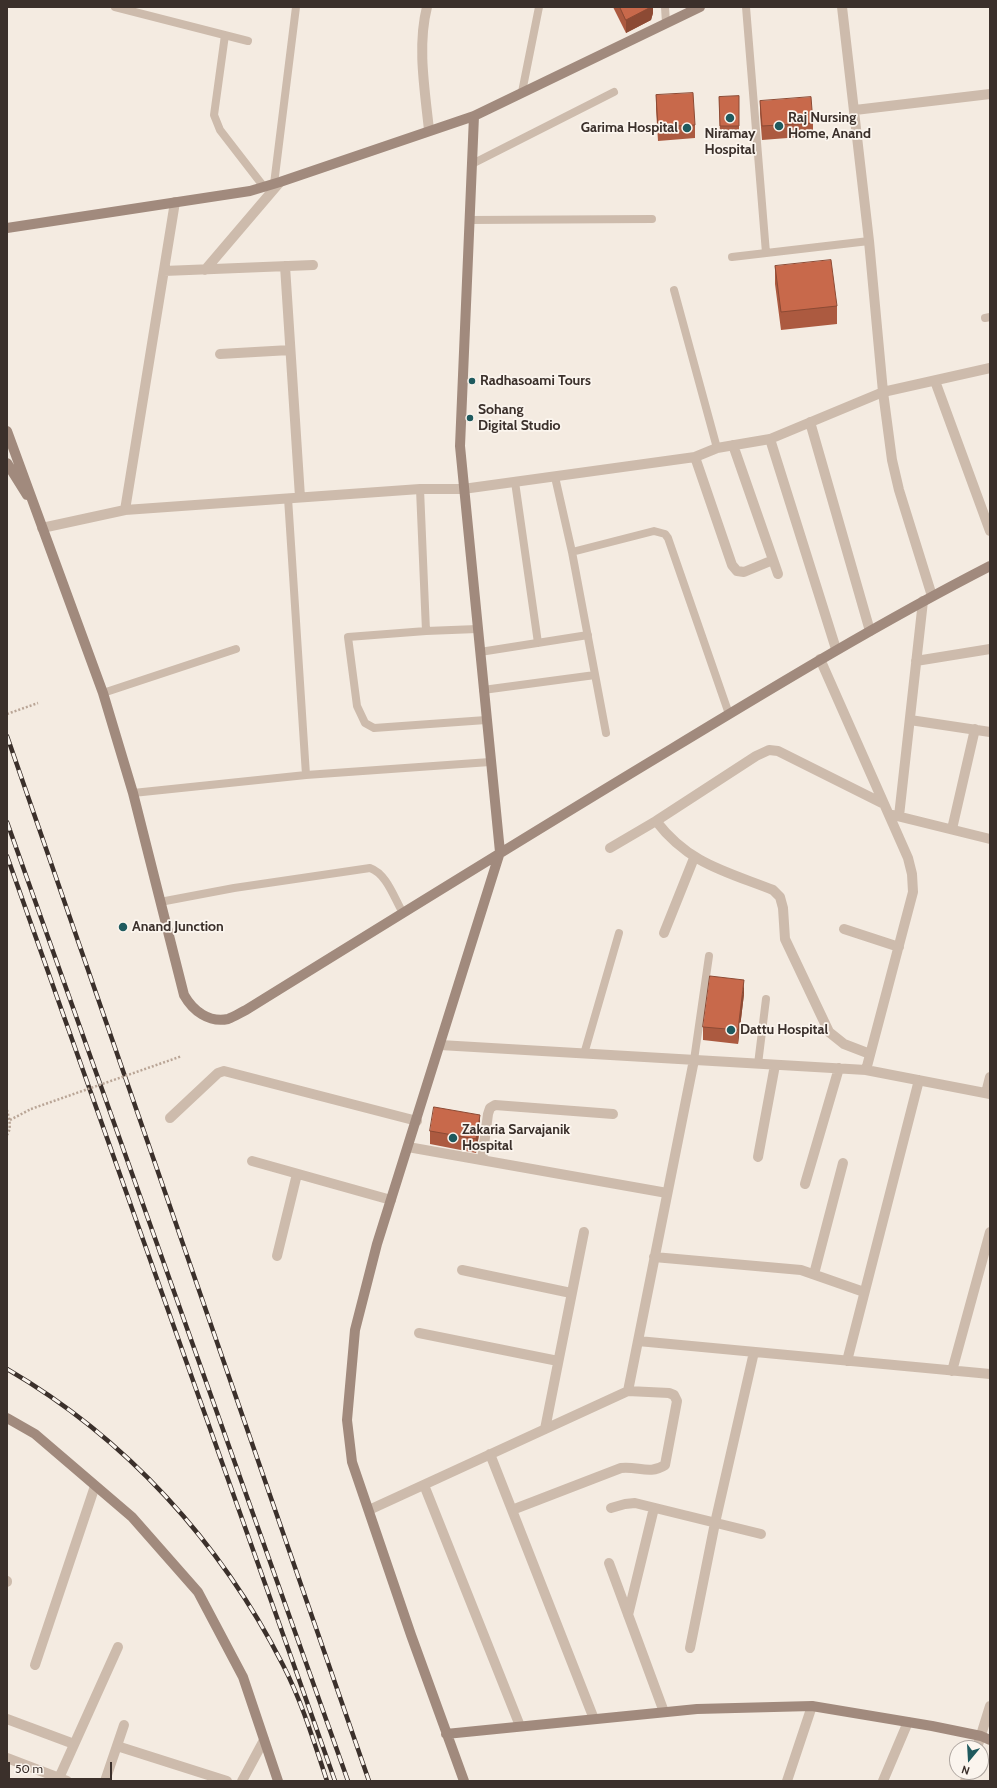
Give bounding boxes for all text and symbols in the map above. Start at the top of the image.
place label: Raj Nursing Home, Anand [788,110,871,142]
marker: Niramay Hospital [724,112,736,124]
place label: Garima Hospital [581,120,678,136]
marker: Raj Nursing Home, Anand [773,120,785,132]
marker: Garima Hospital [681,122,693,134]
place label: Niramay Hospital [704,126,756,158]
place label: Radhasoami Tours [480,373,591,389]
marker: Radhasoami Tours [467,376,477,386]
place label: Sohang Digital Studio [478,402,560,434]
marker: Sohang Digital Studio [465,413,475,423]
place label: Anand Junction [132,919,224,935]
marker: Anand Junction [117,921,129,933]
place label: Dattu Hospital [740,1022,828,1038]
marker: Dattu Hospital [725,1024,737,1036]
place label: Zakaria Sarvajanik Hospital [462,1122,570,1154]
marker: Zakaria Sarvajanik Hospital [447,1132,459,1144]
north arrow [949,1740,989,1780]
scale bar [10,1754,114,1780]
text: 50 m [15,1761,43,1776]
text: N [960,1763,971,1778]

